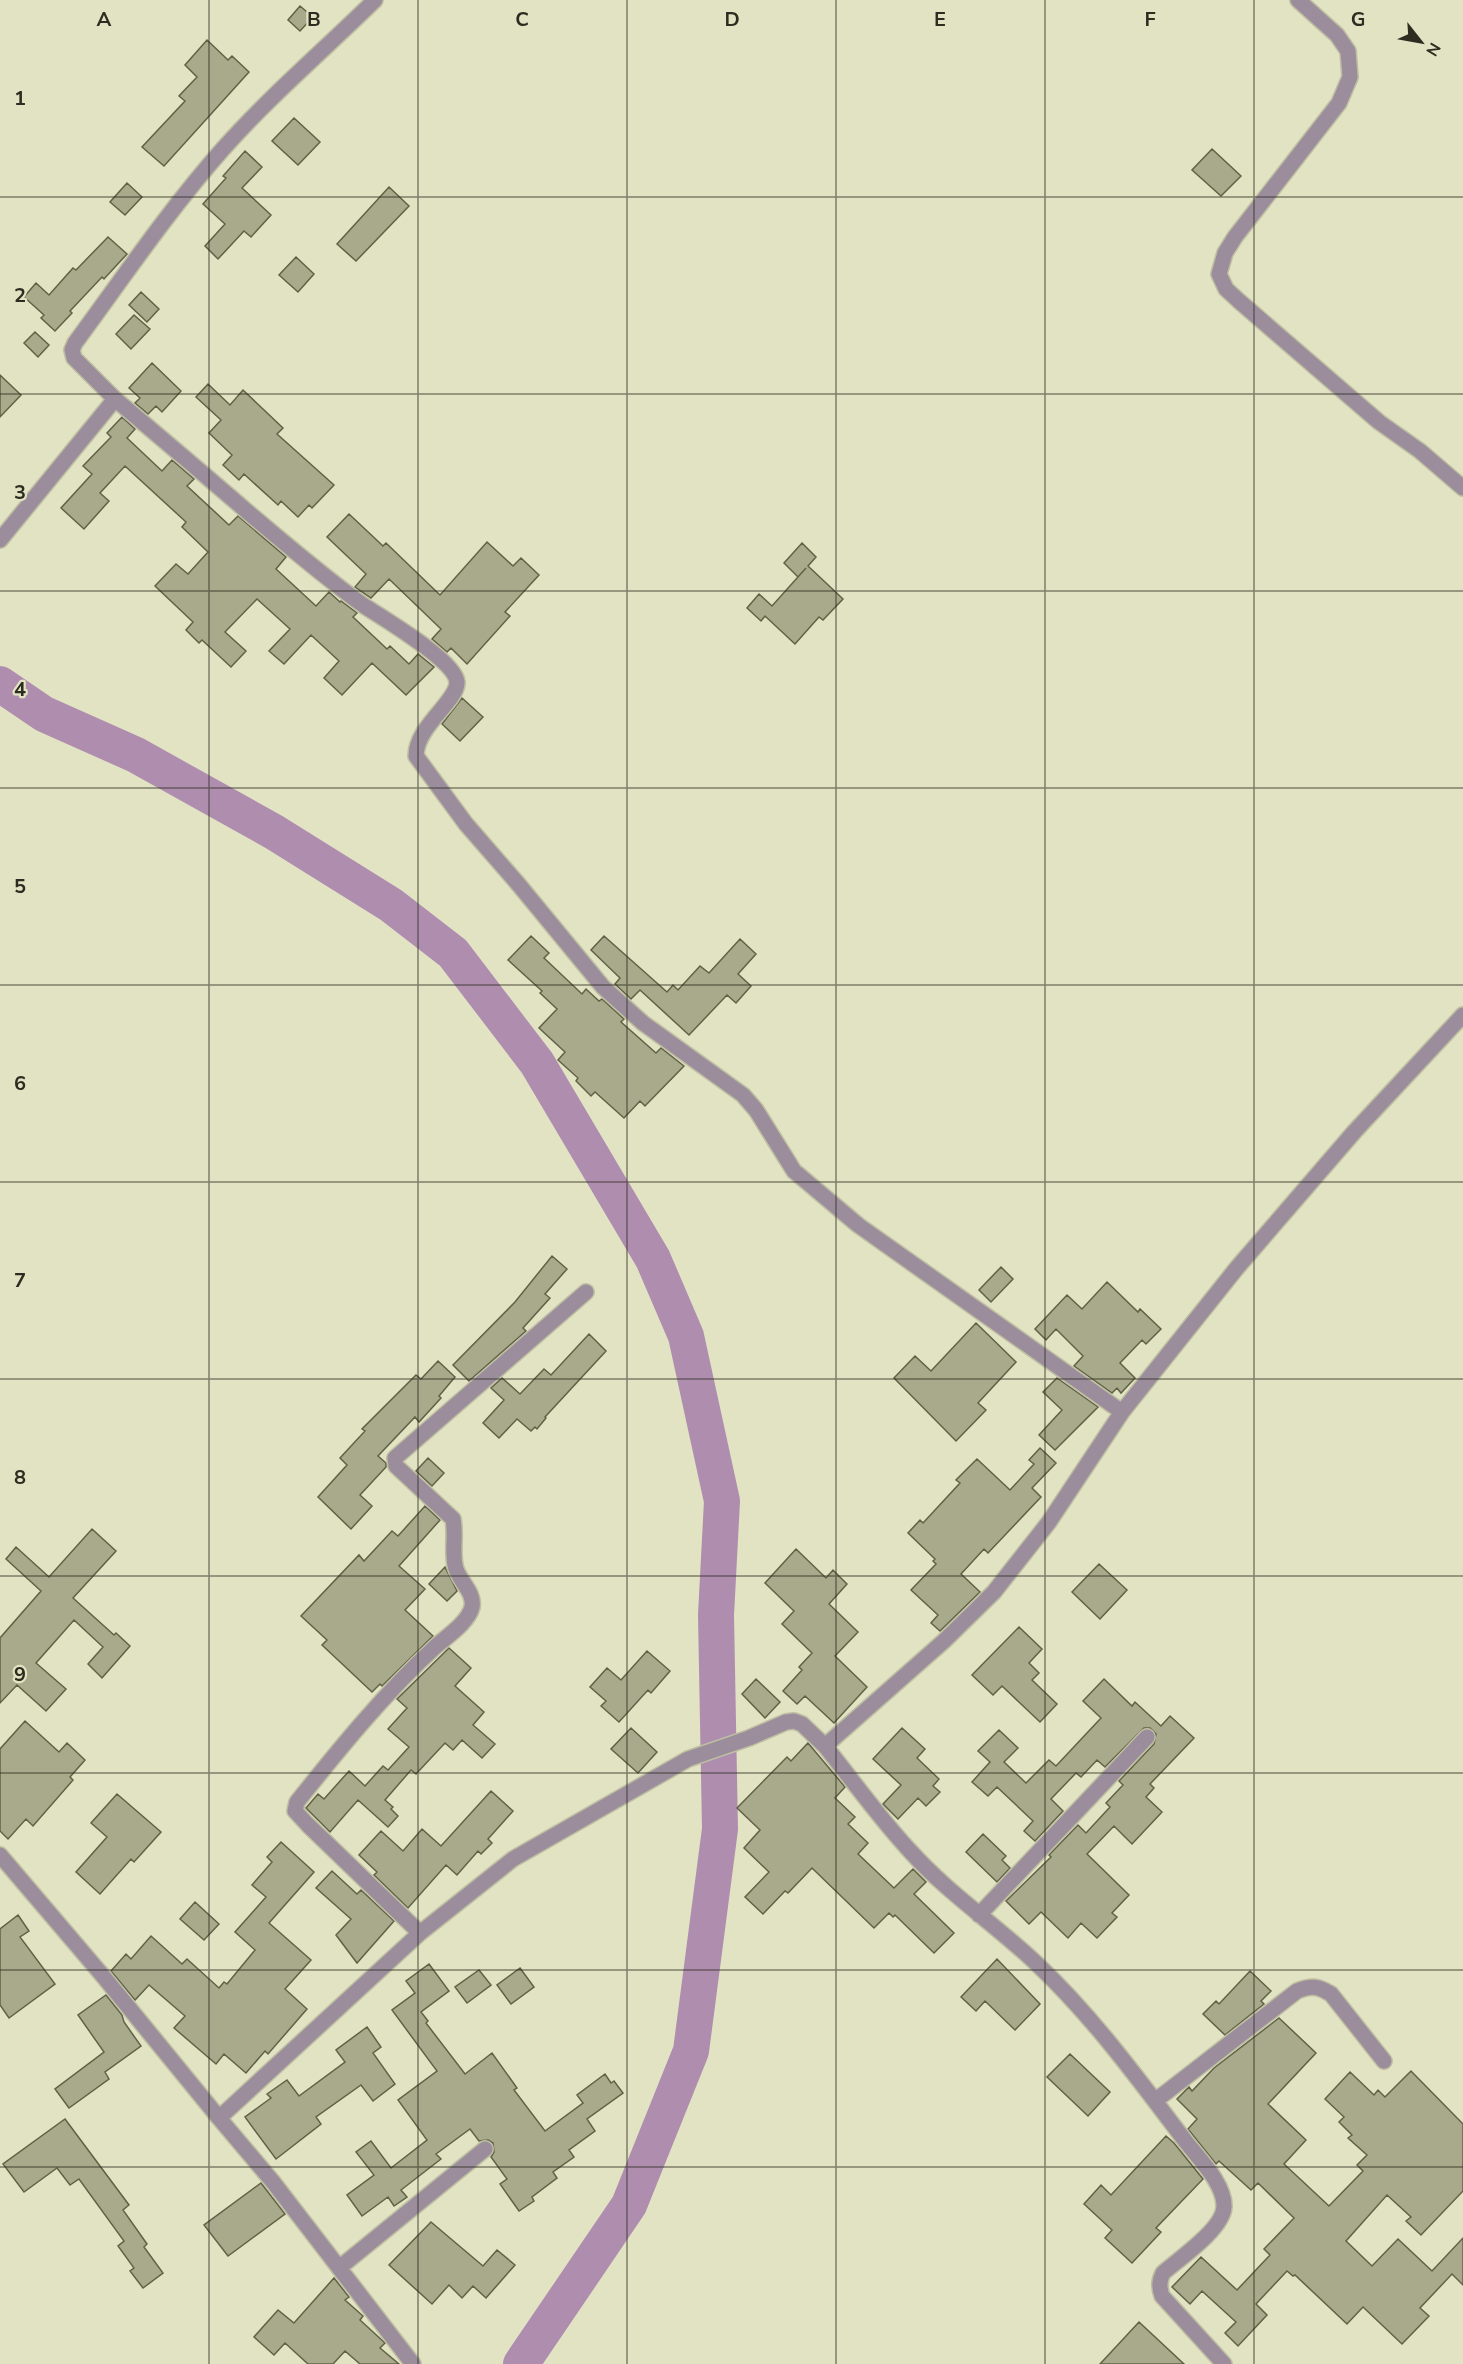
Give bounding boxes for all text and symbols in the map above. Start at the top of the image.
text: A [97,6,112,33]
text: B [307,6,321,33]
text: C [515,6,529,33]
text: D [724,6,740,33]
text: E [934,6,946,33]
text: F [1144,6,1156,33]
text: G [1351,6,1365,33]
north arrow [1391,12,1451,72]
text: N [1420,38,1446,60]
text: 1 [14,85,26,112]
text: 2 [14,282,26,309]
text: 3 [14,479,26,506]
text: 4 [14,676,26,703]
text: 5 [14,873,26,900]
text: 6 [14,1070,26,1097]
text: 7 [14,1267,26,1294]
text: 8 [14,1464,26,1491]
text: 9 [14,1661,26,1688]

